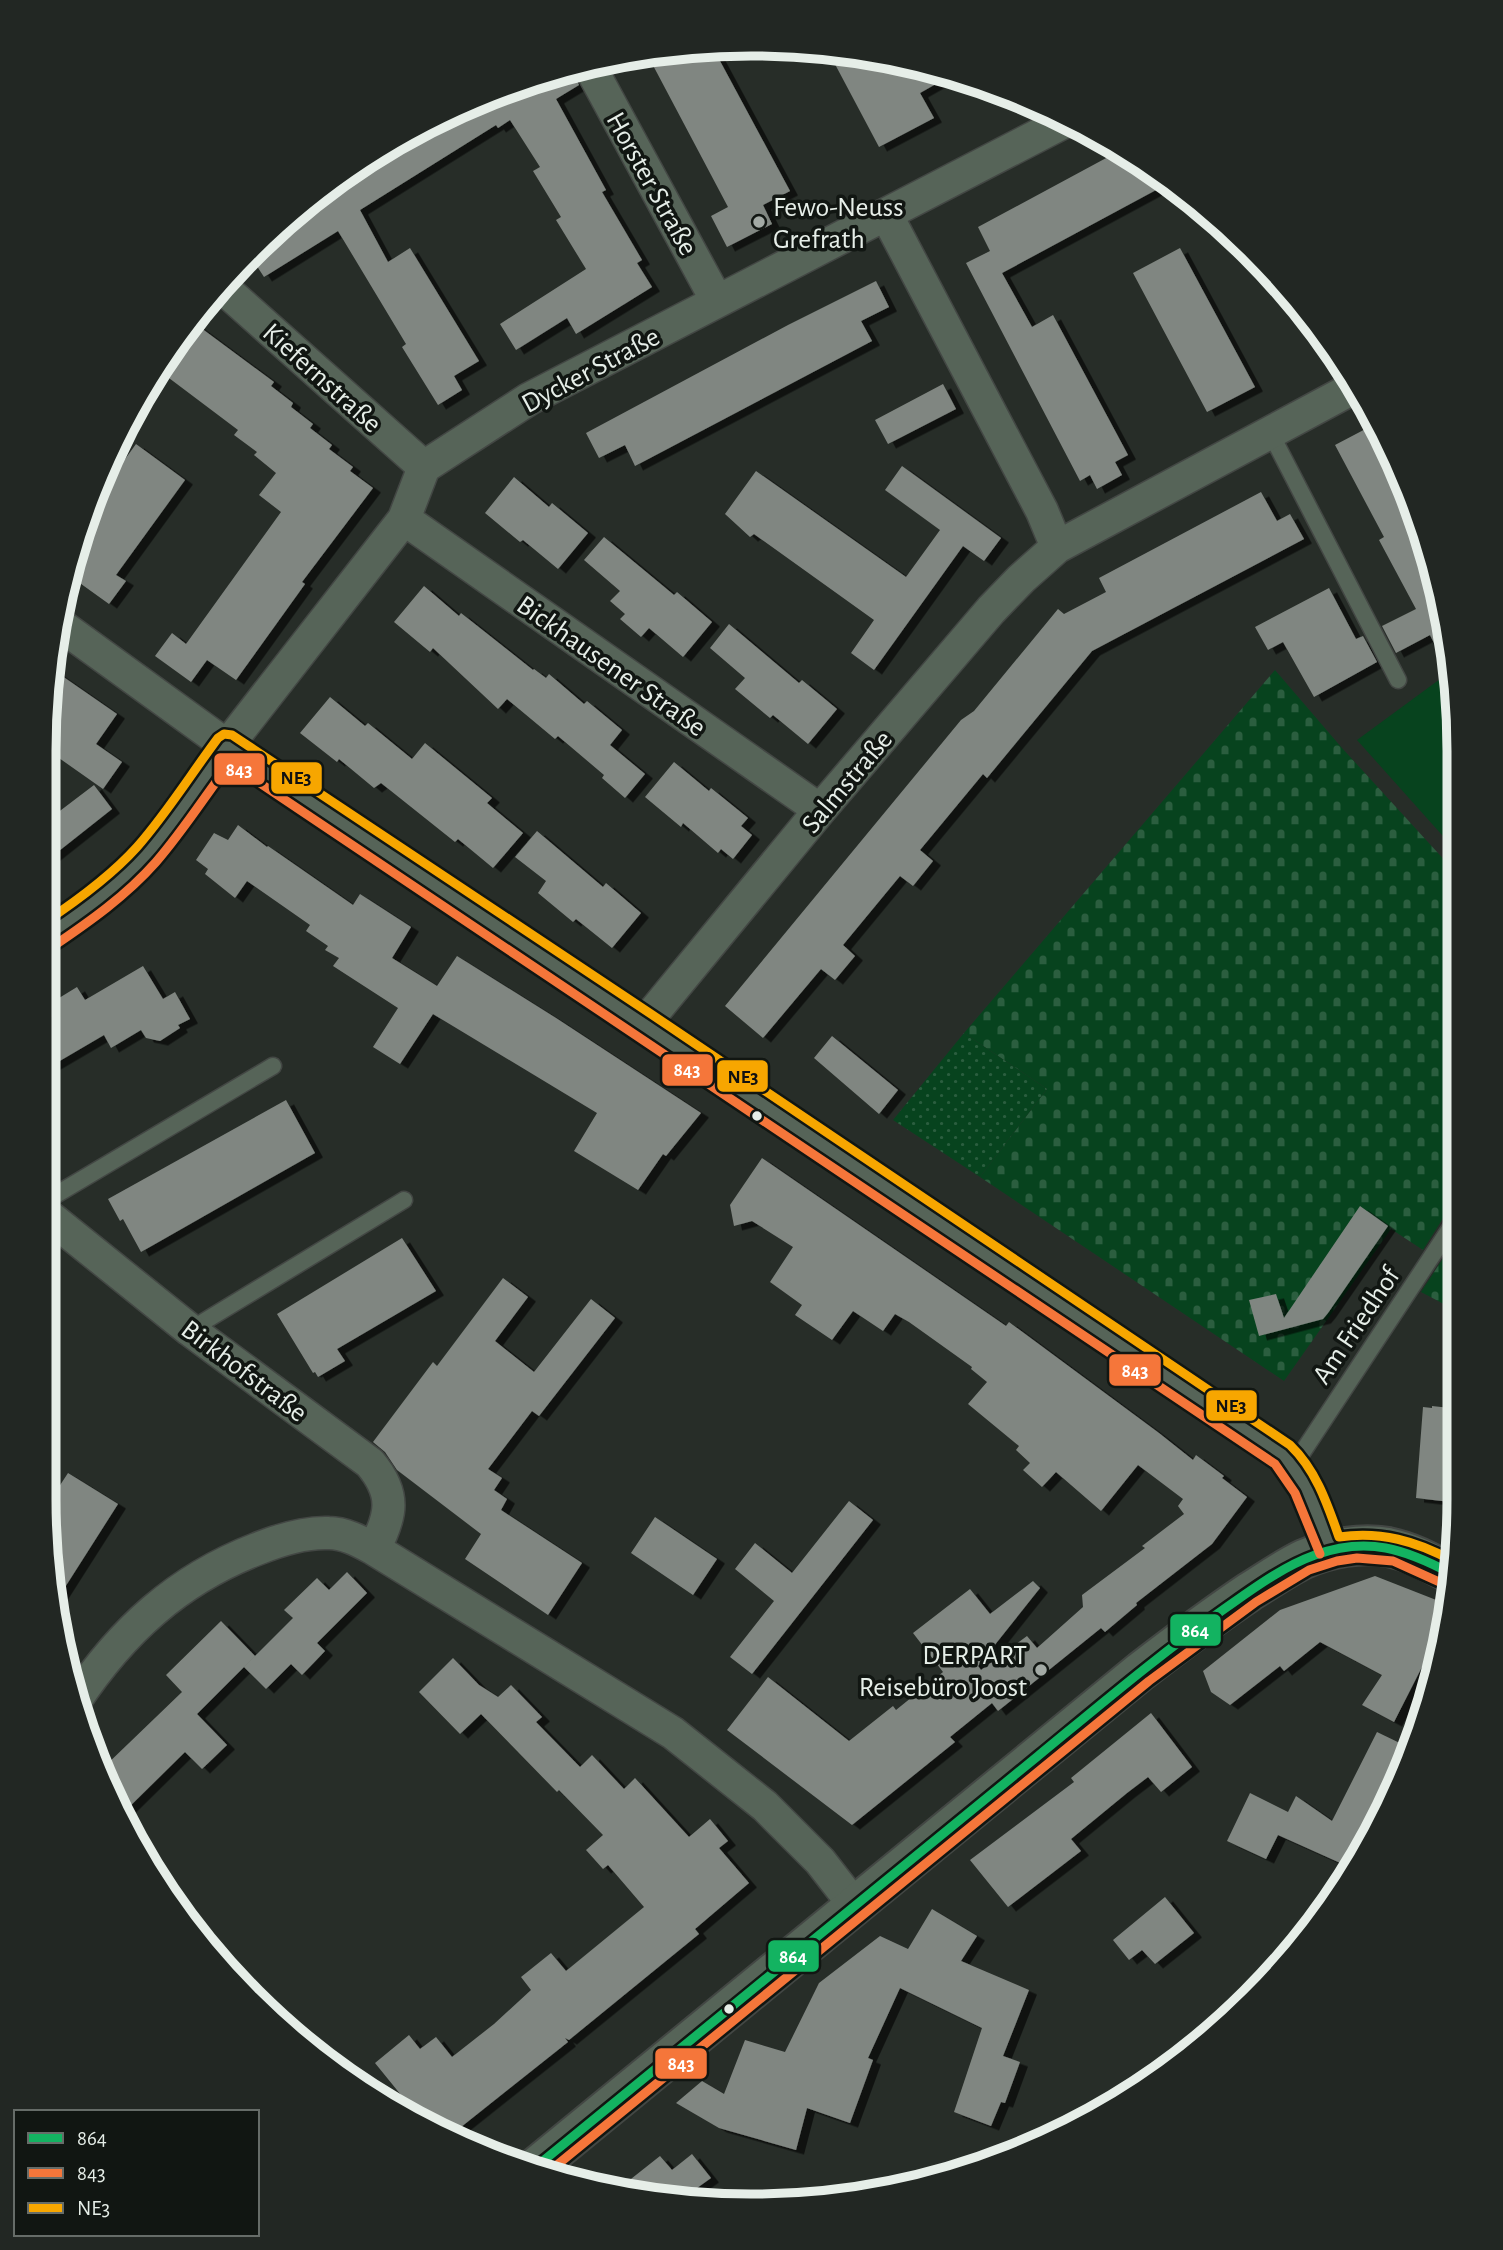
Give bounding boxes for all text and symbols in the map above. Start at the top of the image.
street label: Horster Straße [600,108,702,260]
place label: Fewo-Neuss Grefrath [773,194,904,254]
marker: Fewo-Neuss Grefrath [751,214,767,230]
street label: Kiefernstraße [257,318,386,439]
street label: Dycker Straße [517,323,664,419]
street label: Bickhausener Straße [511,591,711,742]
street label: Salmstraße [797,726,898,839]
line badge: 843 [213,752,266,786]
text: 843 [225,761,253,780]
line badge: NE3 [270,761,323,795]
text: NE3 [280,769,312,788]
line badge: 843 [661,1053,714,1087]
line badge: NE3 [716,1059,769,1093]
text: 843 [673,1061,701,1080]
text: NE3 [727,1068,759,1087]
unlabelled marker [750,1109,764,1123]
street label: Am Friedhof [1308,1262,1406,1389]
street label: Birkhofstraße [176,1315,312,1428]
line badge: 843 [1108,1353,1162,1387]
text: 843 [1121,1362,1149,1381]
line badge: NE3 [1205,1389,1258,1422]
text: NE3 [1215,1397,1247,1416]
line badge: 864 [1169,1613,1222,1647]
text: 864 [1181,1622,1209,1641]
place label: DERPART Reisebüro Joost [859,1642,1027,1702]
marker: DERPART Reisebüro Joost [1033,1662,1049,1678]
line badge: 864 [767,1939,820,1973]
text: 864 [779,1948,807,1967]
unlabelled marker [722,2002,736,2016]
line badge: 843 [654,2047,708,2080]
text: 843 [667,2055,695,2074]
legend [14,2110,259,2236]
text: 864 [77,2128,107,2149]
text: 843 [77,2163,106,2184]
text: NE3 [77,2198,110,2219]

